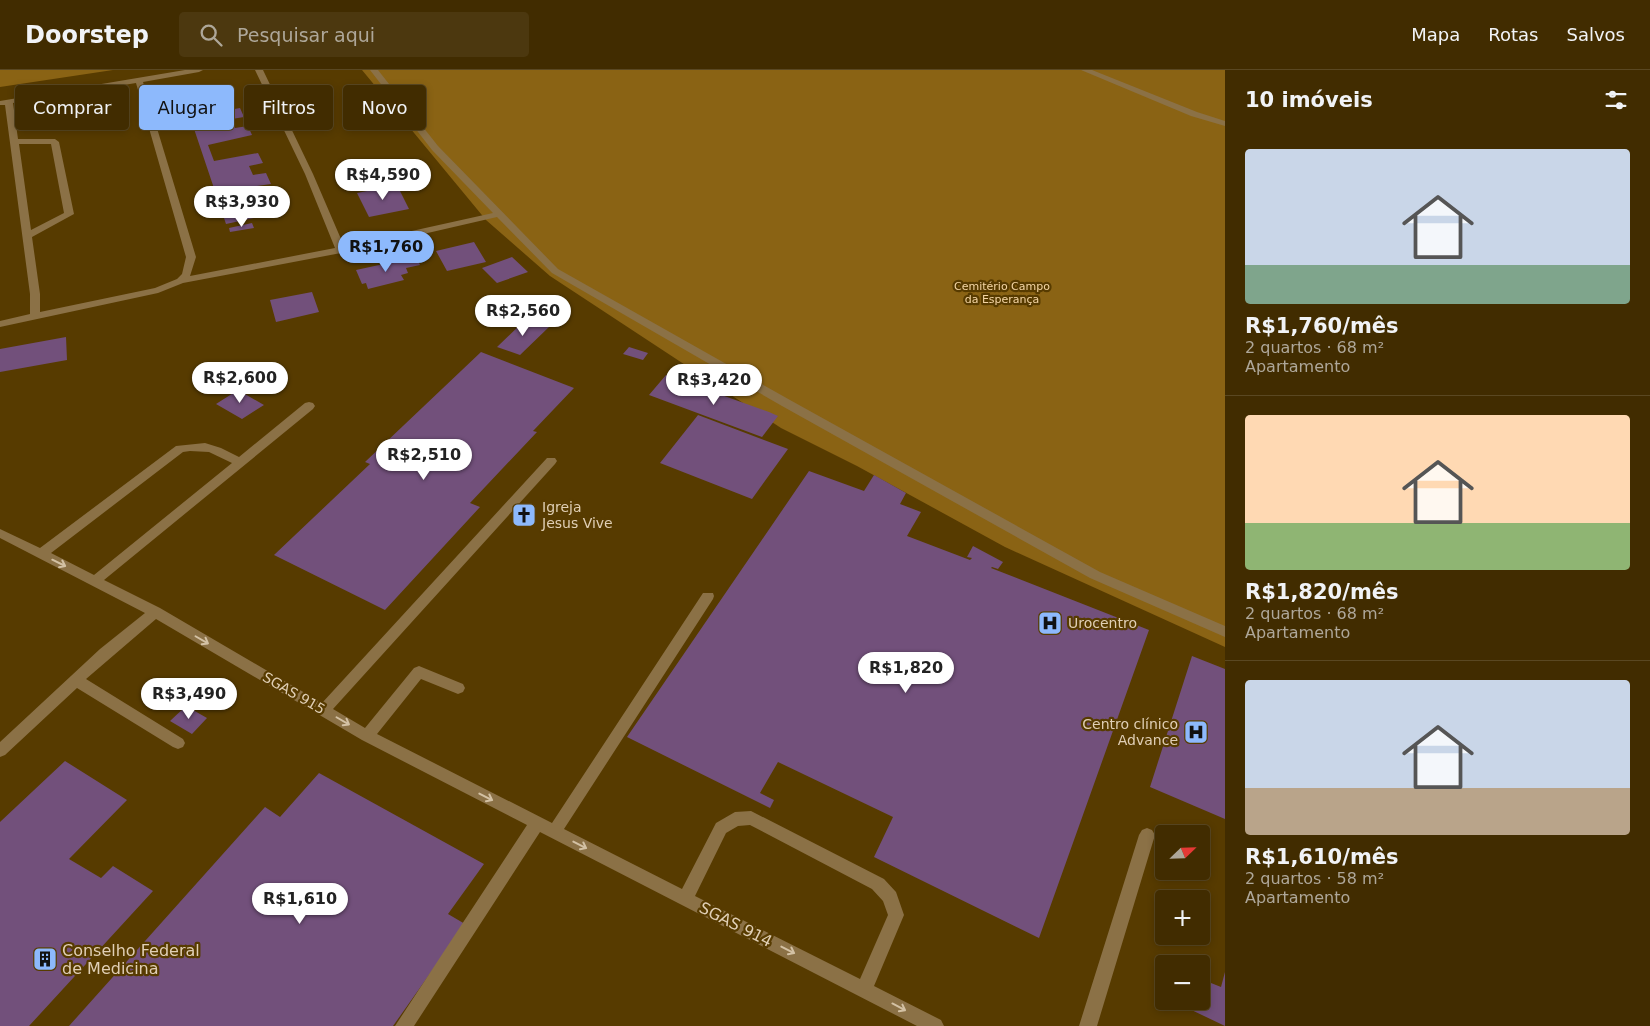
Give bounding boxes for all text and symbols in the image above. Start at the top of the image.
search box [179,12,529,57]
text: Doorstep [25,21,149,49]
icon: search [197,21,225,49]
text: Pesquisar aqui [237,24,375,46]
text: Mapa [1411,24,1460,45]
text: Rotas [1488,24,1539,45]
text: Salvos [1567,24,1625,45]
chip: Comprar [15,85,129,130]
chip: Alugar [139,85,234,130]
chip: Filtros [244,85,333,130]
chip: Novo [343,85,426,130]
icon: filters [1602,86,1630,114]
text: 10 imóveis [1245,88,1373,112]
pin: R$4,590 [337,158,429,201]
text: R$4,590 [346,165,420,184]
icon: home [1393,182,1483,272]
pin: R$3,930 [196,186,288,228]
text: R$3,930 [205,192,279,211]
pin: R$1,760 [340,230,432,273]
text: R$1,760 [349,237,423,256]
park label: Cemitério Campo da Esperança [954,280,1050,306]
pin: R$2,560 [477,294,569,337]
text: R$2,560 [486,301,560,320]
text: R$1,760/mês [1245,314,1399,338]
text: 2 quartos · 68 m² [1245,338,1384,357]
text: Apartamento [1245,357,1350,376]
pin: R$2,600 [194,362,286,404]
pin: R$3,420 [668,364,760,406]
text: R$2,600 [203,368,277,387]
text: R$3,420 [677,370,751,389]
pin: R$2,510 [378,438,470,481]
text: R$2,510 [387,445,461,464]
icon: home [1393,447,1483,537]
place label: Igreja Jesus Vive [541,499,613,531]
church icon: Igreja Jesus Vive [511,502,537,528]
one-way arrow [51,559,66,568]
text: R$1,820/mês [1245,580,1399,604]
text: 2 quartos · 68 m² [1245,604,1384,623]
hospital icon: Urocentro [1037,610,1063,636]
place label: Urocentro [1068,615,1137,631]
text: Apartamento [1245,623,1350,642]
one-way arrow [195,635,209,645]
pin: R$1,820 [860,652,952,694]
text: R$1,820 [869,658,943,677]
street label: SGAS 915 [260,669,328,717]
pin: R$3,490 [143,678,235,720]
text: R$3,490 [152,684,226,703]
icon: home [1393,712,1483,802]
place label: Centro clínico Advance [1082,716,1178,748]
one-way arrow [335,717,349,727]
hospital icon: Centro clínico Advance [1183,719,1209,745]
one-way arrow [479,792,494,802]
north arrow [1155,825,1210,880]
map controls [1155,825,1210,1010]
one-way arrow [572,841,587,850]
text: R$1,610/mês [1245,845,1399,869]
text: 2 quartos · 58 m² [1245,869,1384,888]
pin: R$1,610 [254,882,346,925]
text: Apartamento [1245,888,1350,907]
text: R$1,610 [263,889,337,908]
button: + [1155,890,1210,945]
street label: SGAS 914 [696,898,775,951]
place label: Conselho Federal de Medicina [62,941,200,978]
one-way arrow [780,945,795,955]
building icon: Conselho Federal de Medicina [32,946,58,972]
button: − [1155,955,1210,1010]
one-way arrow [892,1002,907,1012]

